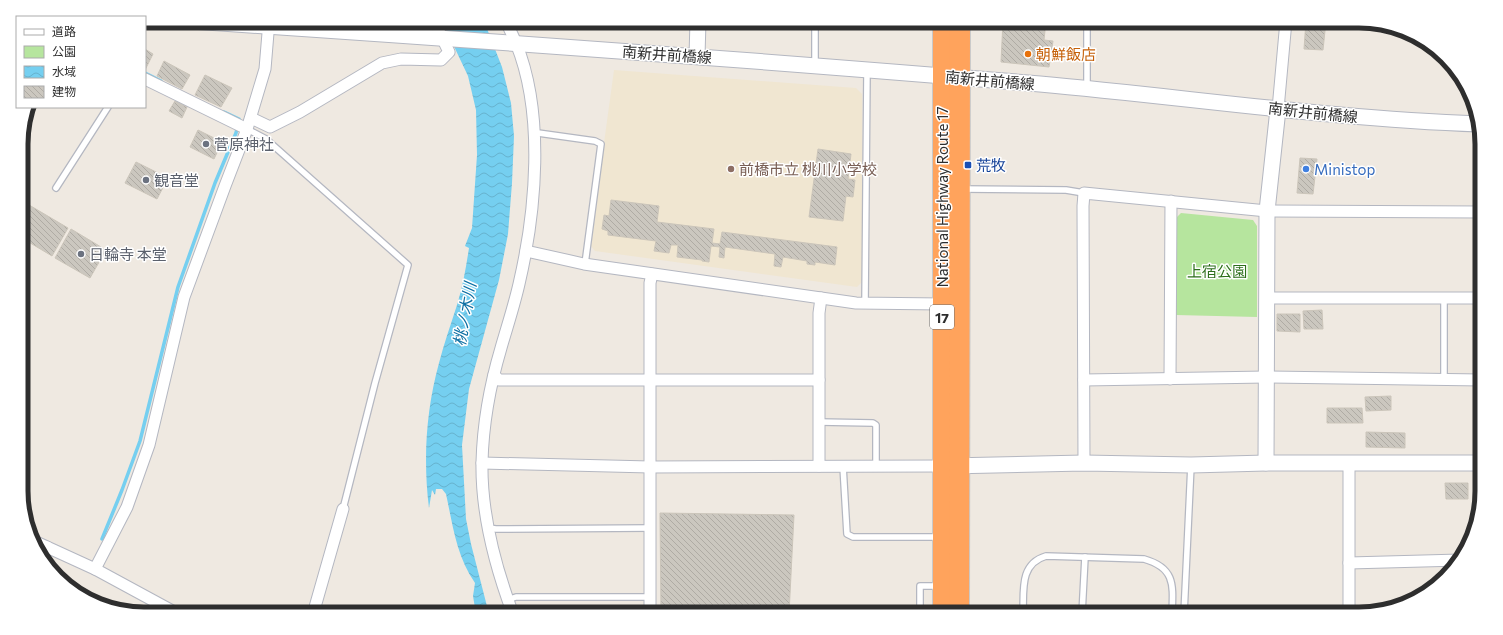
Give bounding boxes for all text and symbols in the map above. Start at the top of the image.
legend [16,16,146,108]
text: 道路 [52,24,76,38]
street label: 南新井前橋線 [621,42,713,66]
text: 公園 [52,44,76,58]
place label: 朝鮮飯店 [1036,45,1096,63]
marker: 朝鮮飯店 [1023,49,1033,59]
text: 水域 [52,64,76,78]
street label: 南新井前橋線 [944,67,1036,93]
text: 建物 [52,84,76,98]
street label: 南新井前橋線 [1267,98,1359,126]
street label: National Highway Route 17 [933,106,951,288]
place label: 菅原神社 [214,135,274,153]
marker: 菅原神社 [201,139,211,149]
place label: 荒牧 [976,156,1006,174]
place label: 前橋市立 桃川小学校 [739,160,877,178]
marker: 荒牧 [963,160,973,170]
place label: Ministop [1314,160,1375,178]
marker: 前橋市立 桃川小学校 [726,164,736,174]
marker: Ministop [1301,164,1311,174]
place label: 観音堂 [154,171,199,189]
marker: 観音堂 [141,175,151,185]
place label: 日輪寺 本堂 [89,245,167,263]
marker: 日輪寺 本堂 [76,249,86,259]
park label: 上宿公園 [1187,262,1247,280]
water label: 桃ノ木川 [449,279,479,347]
road number: 17 [930,305,954,329]

